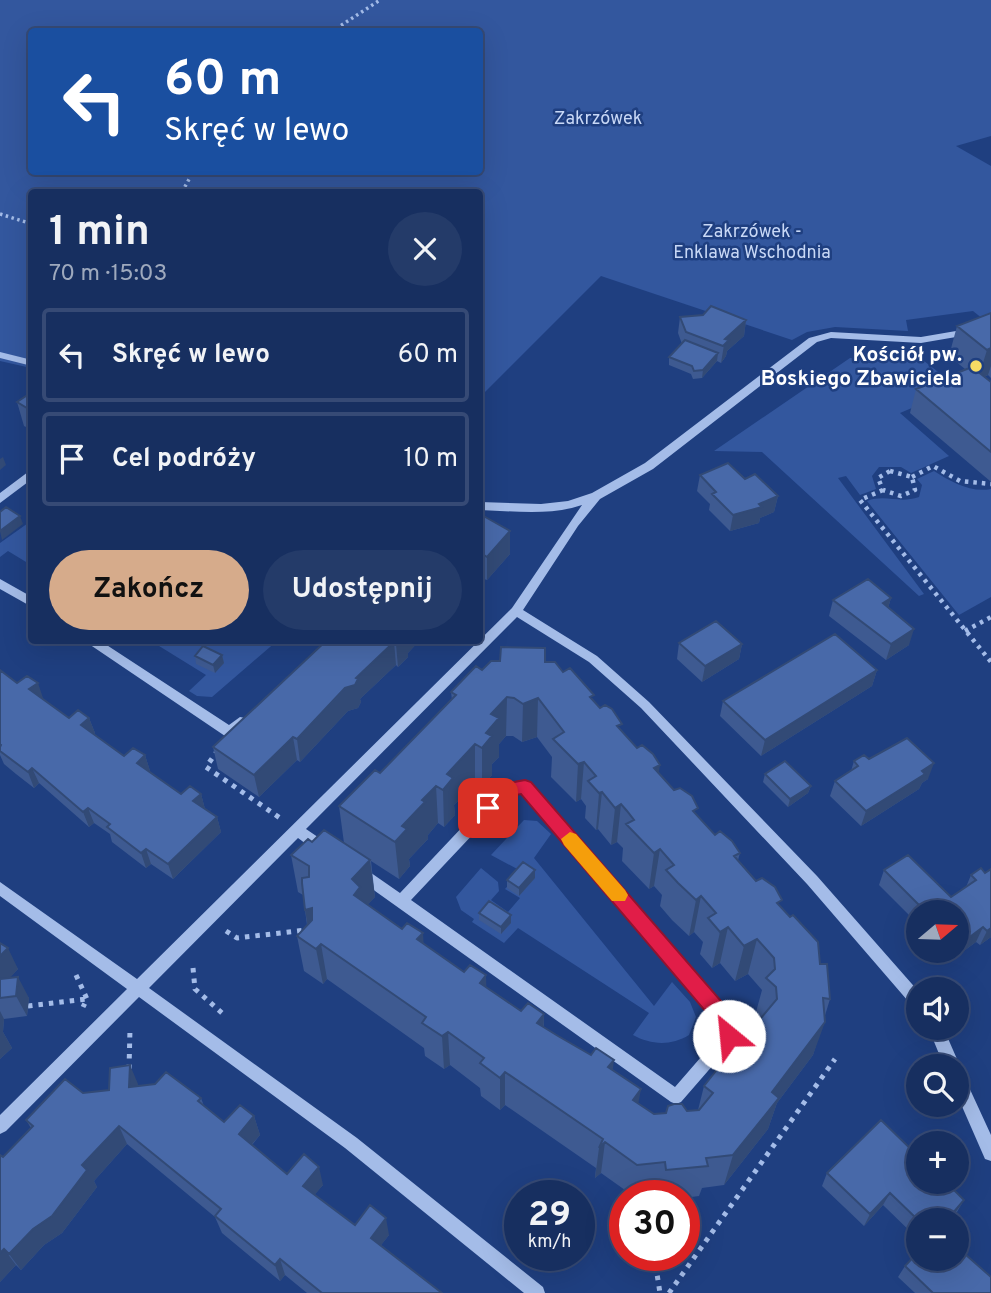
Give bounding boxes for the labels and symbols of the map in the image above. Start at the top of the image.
park label: Zakrzówek [554,108,642,131]
park label: Zakrzówek - Enklawa Wschodnia [673,221,831,265]
place label: Kościół pw. Boskiego Zbawiciela [761,342,962,393]
marker: Kościół pw. Boskiego Zbawiciela [968,358,984,374]
pin [458,778,518,838]
north arrow [906,900,970,962]
position arrow [692,999,766,1073]
speed limit sign: 30 [609,1180,700,1271]

